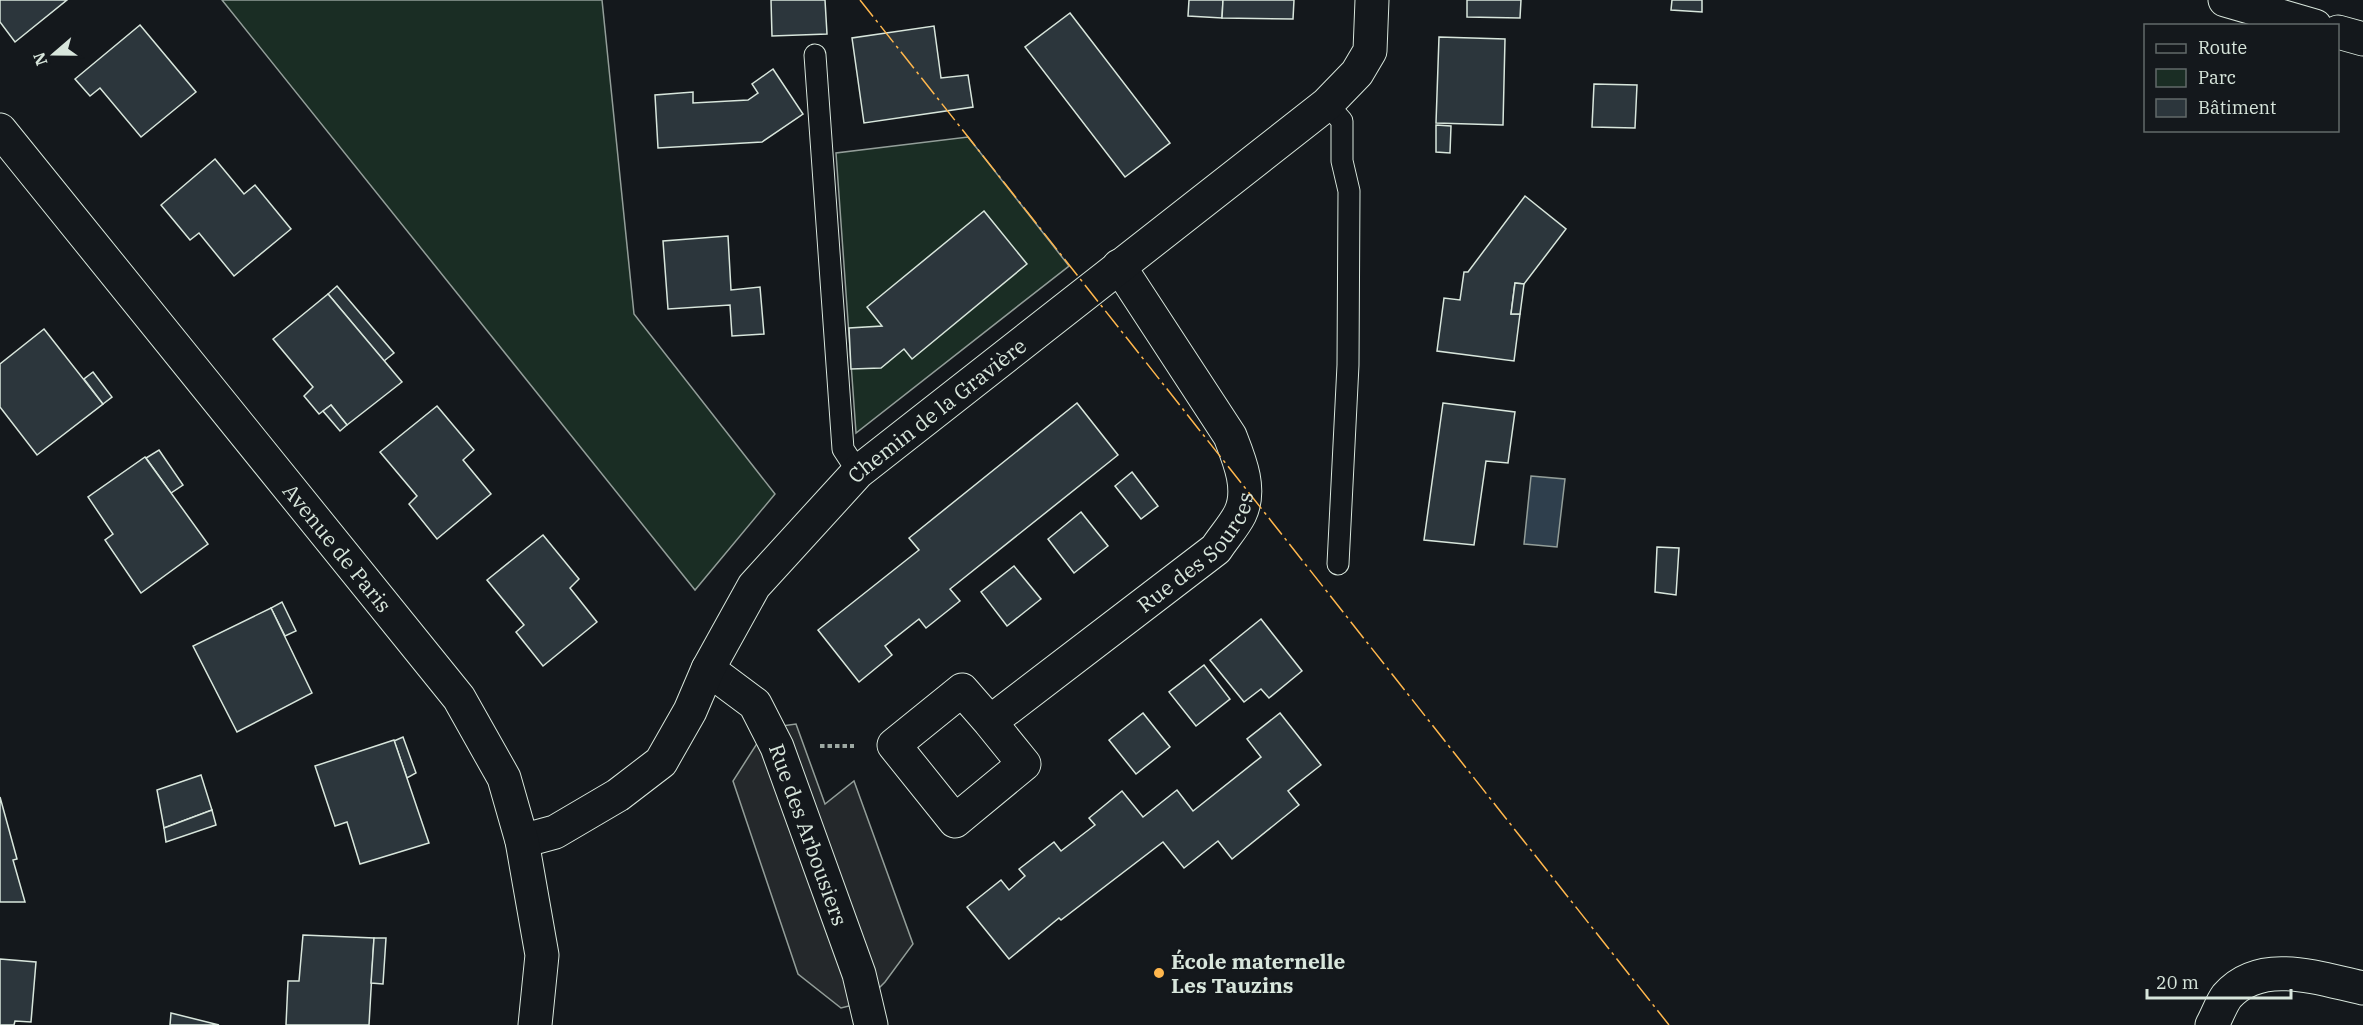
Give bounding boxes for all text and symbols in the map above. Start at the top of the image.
north arrow [24,24,84,84]
legend [2144,24,2339,132]
text: Route [2198,36,2247,59]
text: N [28,50,51,68]
text: Parc [2198,66,2236,89]
text: Bâtiment [2198,96,2276,119]
street label: Chemin de la Gravière [841,331,1032,489]
street label: Avenue de Paris [277,477,398,618]
street label: Rue des Sources [1131,491,1259,619]
street label: Rue des Arbousiers [763,740,854,929]
place label: École maternelle Les Tauzins [1171,947,1345,999]
scale bar [2147,962,2291,1000]
marker: École maternelle Les Tauzins [1152,966,1166,980]
text: 20 m [2156,971,2199,994]

